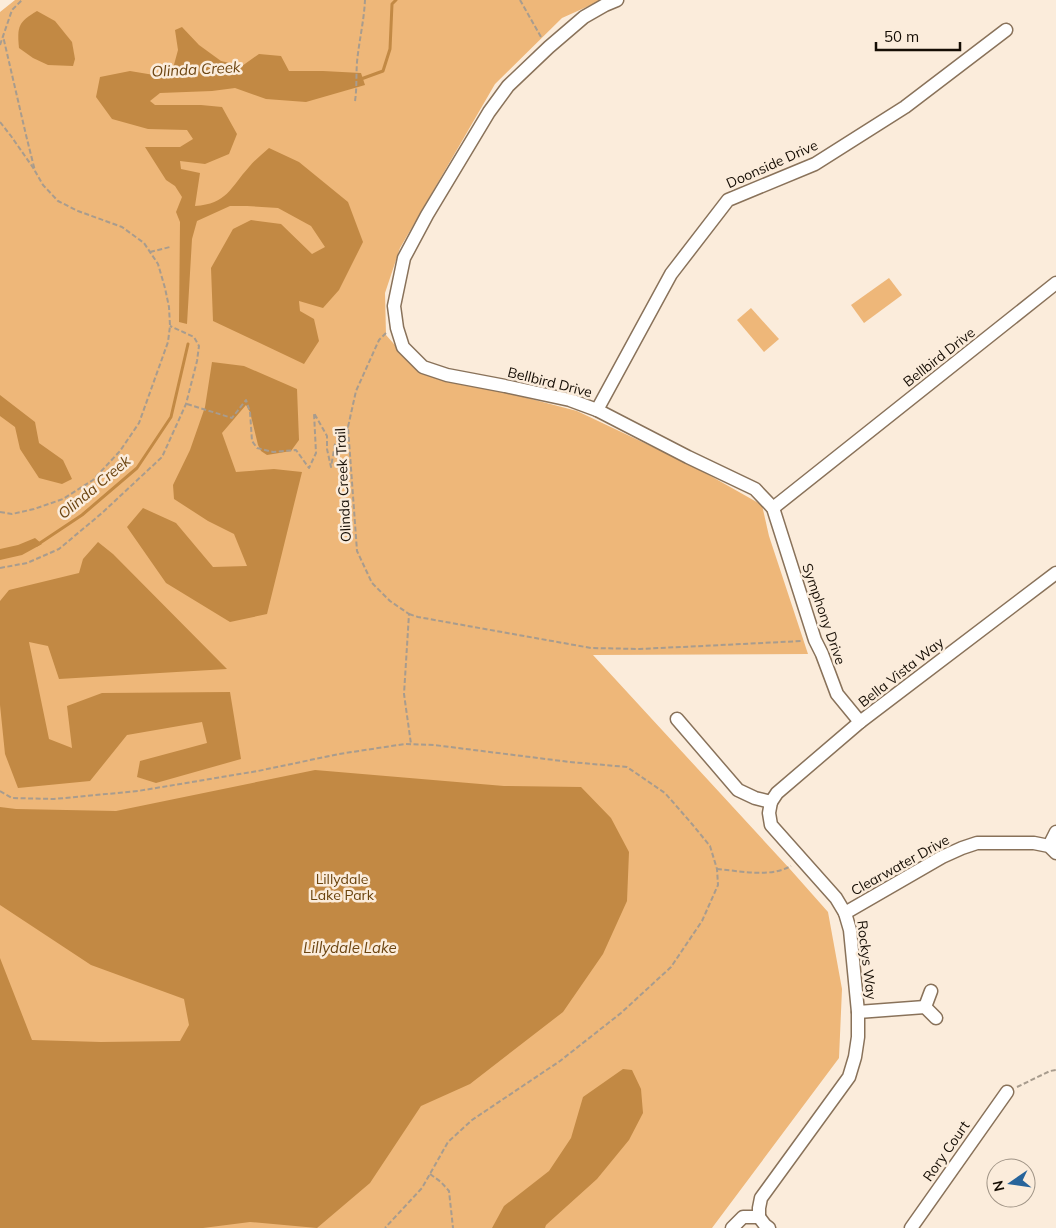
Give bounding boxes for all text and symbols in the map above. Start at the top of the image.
scale bar [876,20,960,52]
text: 50 m [884,27,919,46]
water label: Olinda Creek [151,57,242,81]
street label: Doonside Drive [723,136,821,192]
street label: Bellbird Drive [899,323,979,391]
street label: Bellbird Drive [506,363,594,401]
street label: Olinda Creek Trail [331,427,355,543]
water label: Olinda Creek [54,450,135,523]
street label: Symphony Drive [798,561,850,667]
street label: Bella Vista Way [855,633,948,711]
street label: Clearwater Drive [848,830,952,900]
park label: Lillydale Lake Park [310,870,375,904]
street label: Rockys Way [853,919,881,1001]
water label: Lillydale Lake [303,938,397,957]
street label: Rory Court [919,1117,973,1185]
north arrow [986,1158,1036,1208]
text: N [988,1179,1008,1193]

